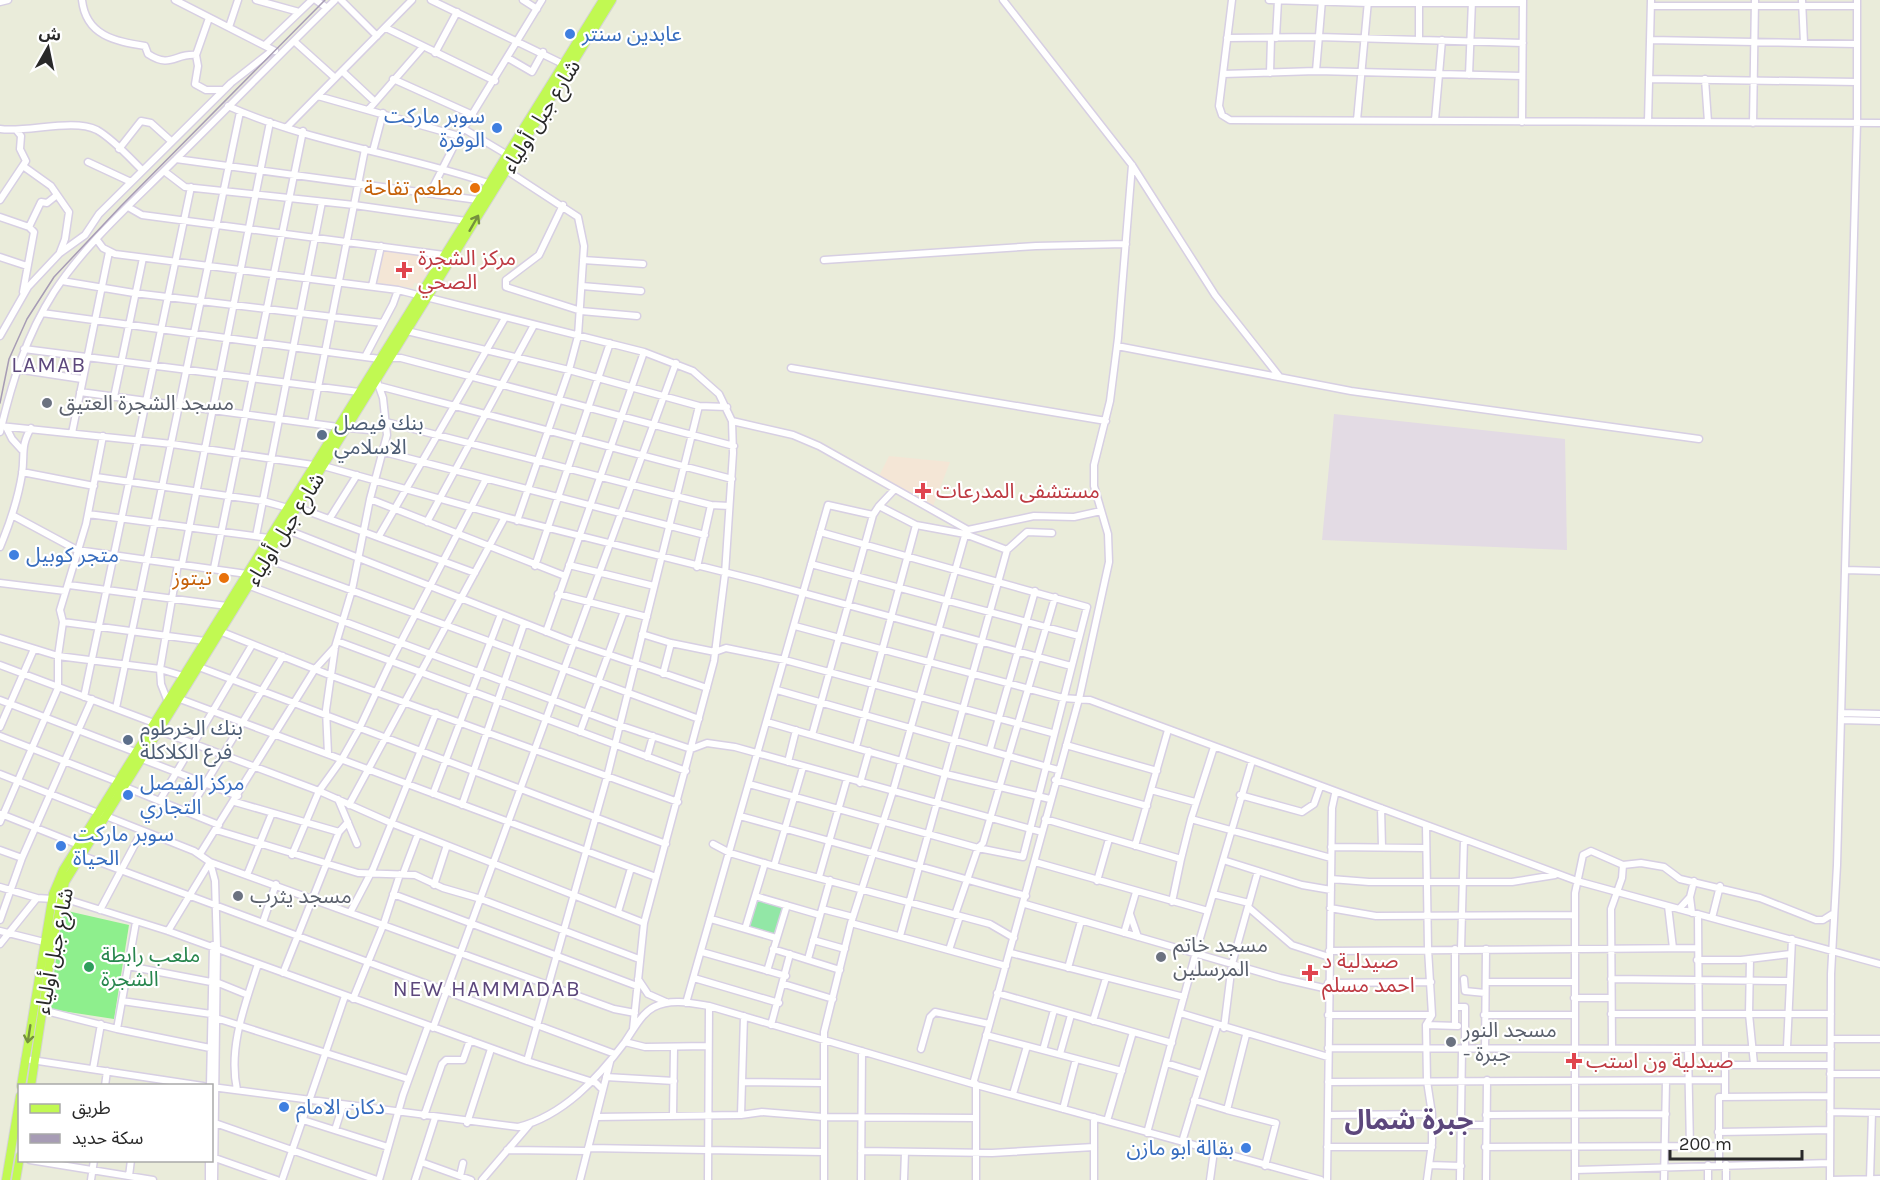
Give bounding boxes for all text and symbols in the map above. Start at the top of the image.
north arrow [18,18,78,78]
place label: عابدين سنتر [581,22,682,46]
text: ش [38,23,63,45]
marker: عابدين سنتر [563,27,577,41]
street label: شارع جبل أولياء [496,55,588,178]
place label: سوبر ماركت الوفرة [384,104,485,152]
marker: سوبر ماركت الوفرة [490,121,504,135]
place label: مطعم تفاحة [364,176,463,203]
marker: مطعم تفاحة [468,181,482,195]
one-way arrow [469,215,481,232]
place label: مركز الشجرة الصحي [418,246,516,298]
marker: مركز الشجرة الصحي [395,261,413,279]
district label: LAMAB [11,352,87,378]
place label: مسجد الشجرة العتيق [59,391,234,416]
marker: مسجد الشجرة العتيق [40,396,54,410]
place label: بنك فيصل الاسلامي [334,411,424,463]
marker: بنك فيصل الاسلامي [315,428,329,442]
street label: شارع جبل أولياء [240,468,332,591]
place label: مستشفى المدرعات [936,479,1100,503]
marker: مستشفى المدرعات [914,482,932,500]
place label: متجر كوبيل [26,543,119,567]
marker: متجر كوبيل [7,548,21,562]
place label: تيتوز [171,566,212,590]
marker: تيتوز [217,571,231,585]
place label: بنك الخرطوم فرع الكلاكلة [140,716,243,767]
marker: بنك الخرطوم فرع الكلاكلة [121,733,135,747]
place label: مركز الفيصل التجاري [140,771,244,823]
marker: مركز الفيصل التجاري [121,788,135,802]
place label: سوبر ماركت الحياة [73,822,174,870]
marker: سوبر ماركت الحياة [54,839,68,853]
place label: مسجد يثرب [250,884,352,908]
street label: شارع جبل أولياء [29,886,81,1017]
marker: مسجد يثرب [231,889,245,903]
place label: مسجد خاتم المرسلين [1173,933,1268,981]
place label: ملعب رابطة الشجرة [101,943,200,991]
place label: صيدلية د احمد مسلم [1322,949,1415,1000]
marker: مسجد خاتم المرسلين [1154,950,1168,964]
marker: ملعب رابطة الشجرة [82,960,96,974]
marker: صيدلية د احمد مسلم [1303,966,1317,980]
district label: NEW HAMMADAB [393,976,581,1002]
place label: مسجد النور - جبرة [1462,1018,1557,1066]
one-way arrow [23,1024,34,1043]
marker: مسجد النور - جبرة [1444,1035,1458,1049]
place label: صيدلية ون استب [1586,1049,1733,1073]
marker: صيدلية ون استب [1567,1054,1581,1068]
legend [18,1084,213,1162]
place label: دكان الامام [296,1095,385,1123]
text: طريق [72,1097,111,1119]
marker: دكان الامام [277,1100,291,1114]
district label: جبرة شمال [1344,1104,1474,1136]
scale bar [1670,1123,1802,1161]
text: سكة حديد [72,1127,143,1149]
text: 200 m [1679,1133,1732,1155]
place label: بقالة ابو مازن [1126,1136,1234,1160]
marker: بقالة ابو مازن [1239,1141,1253,1155]

